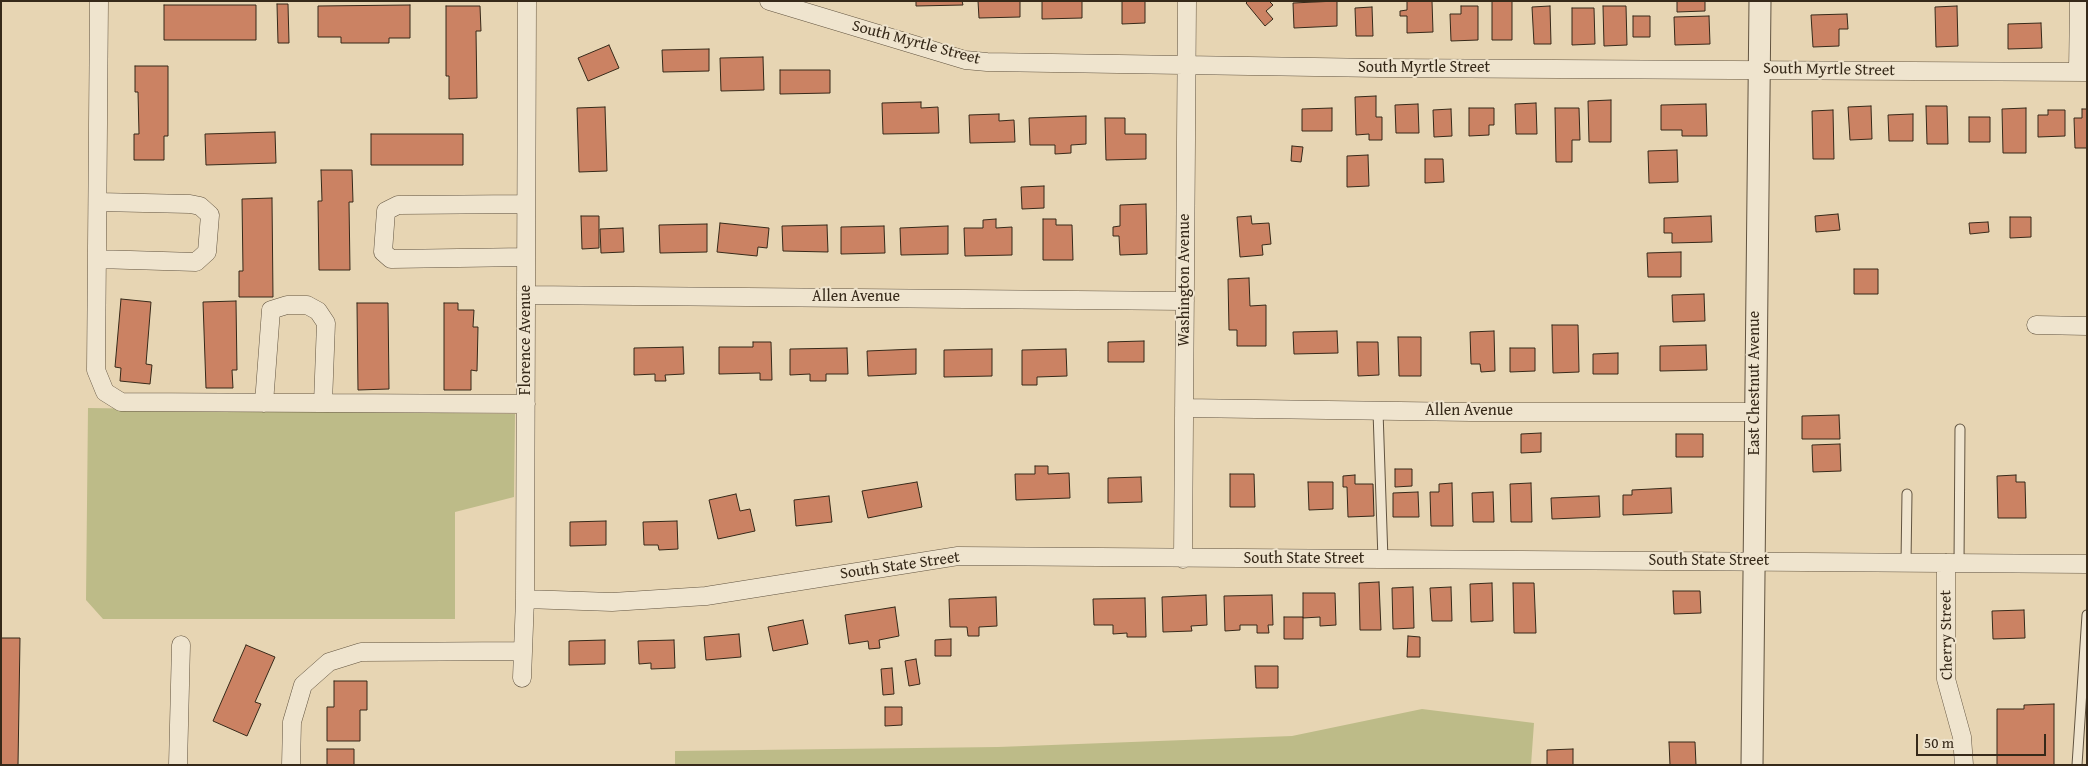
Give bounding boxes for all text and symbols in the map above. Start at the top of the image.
street label: South Myrtle Street [850,17,982,69]
street label: South Myrtle Street [1358,58,1490,78]
street label: South Myrtle Street [1763,59,1895,81]
street label: Washington Avenue [1175,214,1195,346]
street label: Florence Avenue [516,285,536,395]
street label: Allen Avenue [812,287,900,307]
street label: East Chestnut Avenue [1745,311,1765,455]
street label: Allen Avenue [1425,401,1513,421]
street label: South State Street [839,548,961,584]
street label: South State Street [1244,549,1364,569]
street label: South State Street [1649,551,1769,571]
street label: Cherry Street [1937,590,1957,680]
scale bar [1918,724,2048,756]
text: 50 m [1924,732,1954,753]

